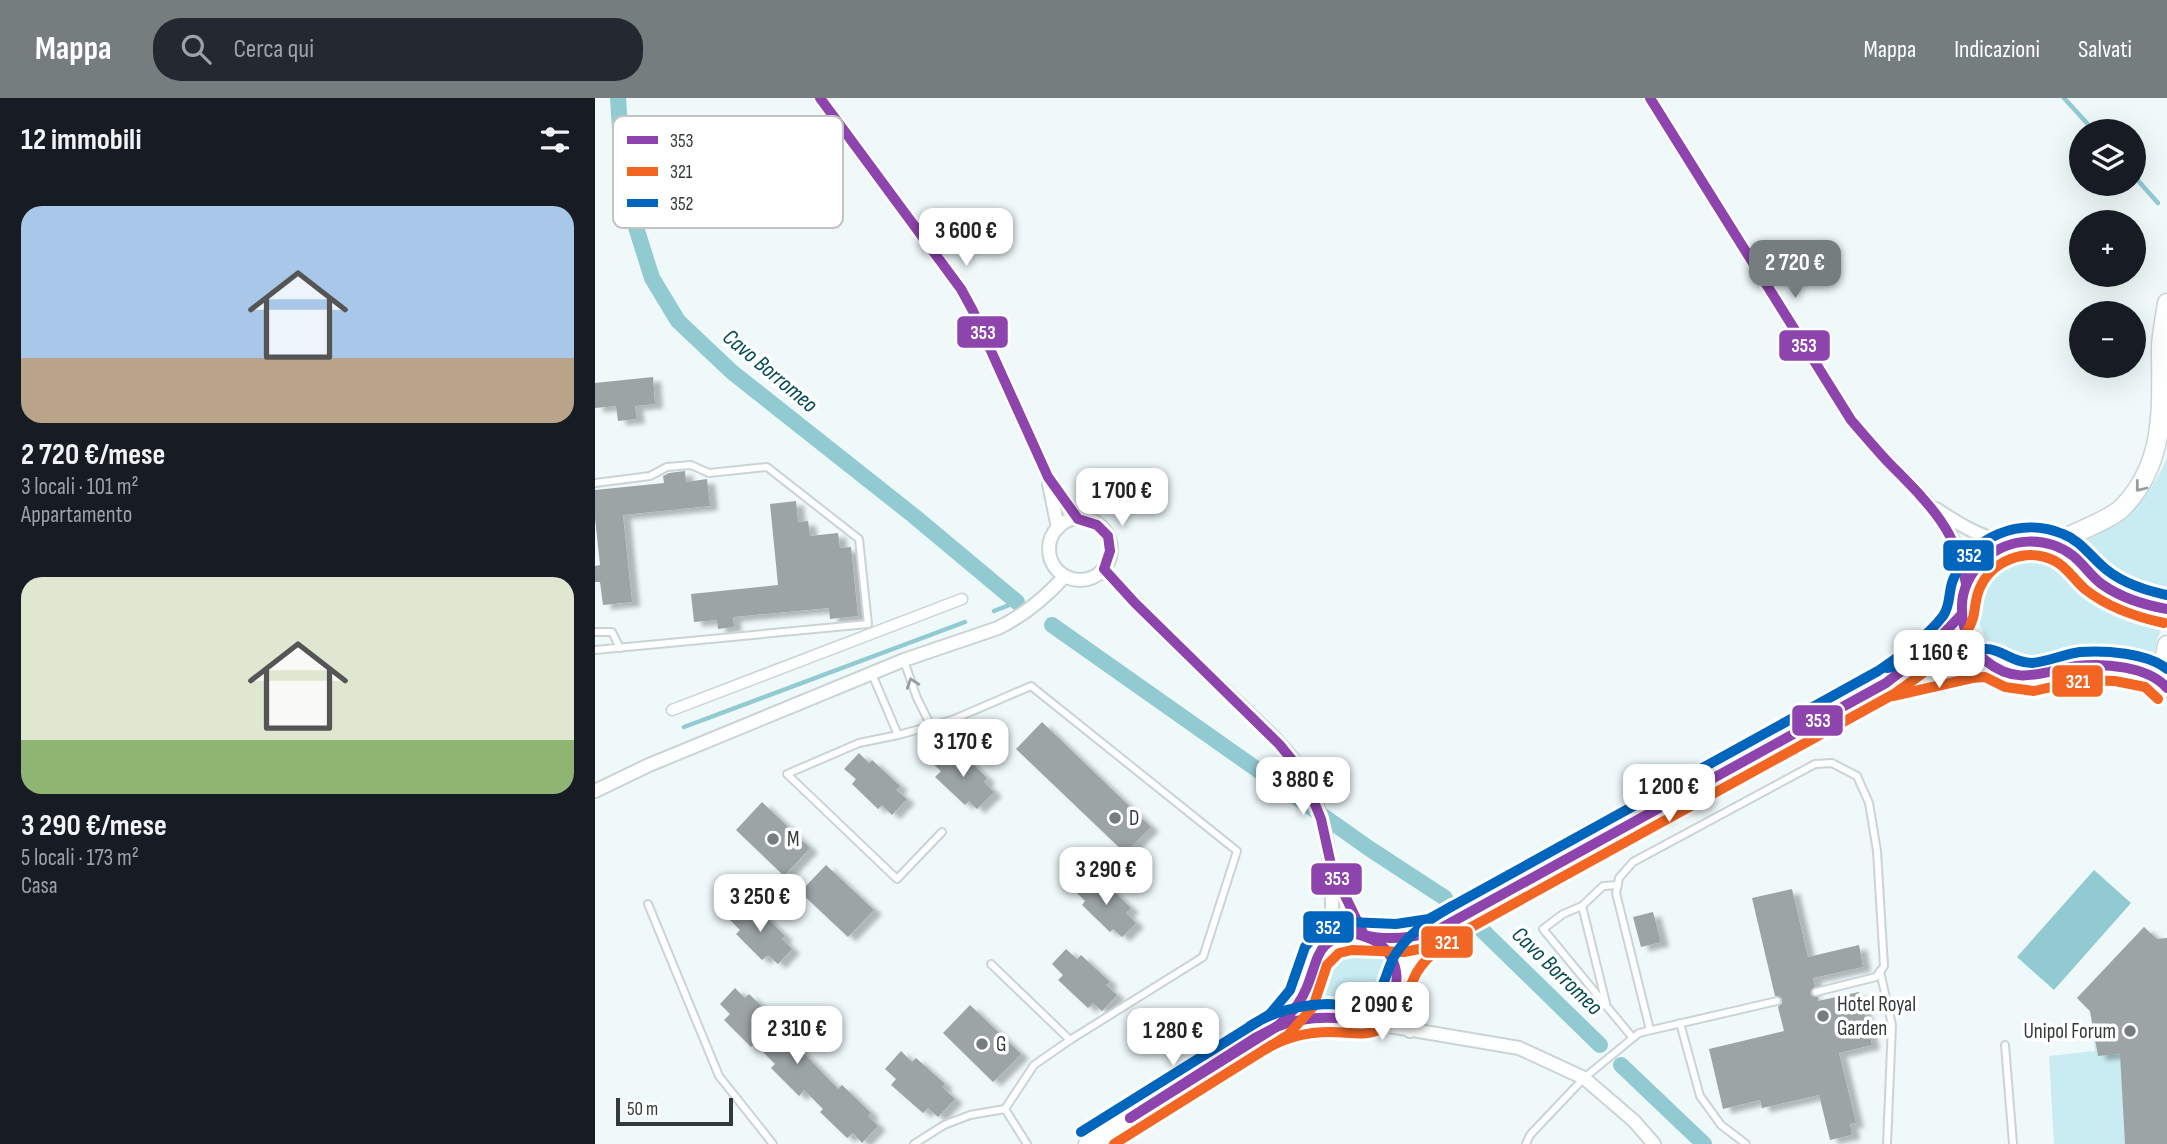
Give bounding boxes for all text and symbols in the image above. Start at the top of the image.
search box [153,18,643,81]
text: Mappa [35,29,111,69]
icon: search [177,30,215,68]
text: Cerca qui [233,34,314,65]
text: Mappa [1864,35,1916,64]
text: Indicazioni [1954,35,2040,64]
text: Salvati [2078,35,2132,64]
legend [613,116,843,228]
map controls [2069,119,2146,378]
button: layers [2069,119,2146,196]
icon: filters [536,121,574,159]
text: 12 immobili [21,122,142,158]
text: 353 [670,130,694,153]
text: 321 [670,161,693,184]
text: 352 [670,193,693,216]
pin: 3 600 € [901,208,1031,268]
button: + [2069,210,2146,287]
text: 3 600 € [935,217,997,245]
pin: 2 720 € [1730,240,1860,300]
text: 2 720 € [1765,249,1825,277]
icon: home [235,252,361,378]
button: − [2069,301,2146,378]
line badge: 353 [956,315,1009,349]
text: 353 [970,322,996,345]
water label: Cavo Borromeo [717,323,824,419]
line badge: 353 [1778,329,1831,362]
text: 353 [1791,335,1817,358]
text: 2 720 €/mese [21,437,165,473]
pin: 1 700 € [1057,468,1187,528]
text: 3 locali · 101 m² [21,473,139,501]
text: 1 700 € [1092,477,1152,505]
one-way arrow [2135,480,2148,492]
text: Appartamento [21,501,132,529]
line badge: 352 [1942,539,1995,572]
text: 352 [1956,545,1982,568]
icon: home [235,623,361,749]
pin: 1 160 € [1874,630,2004,690]
text: 1 160 € [1910,639,1968,667]
line badge: 321 [2051,664,2104,698]
text: 321 [2066,671,2091,694]
one-way arrow [906,677,920,689]
line badge: 353 [1791,704,1844,737]
text: 353 [1805,710,1831,733]
pin: 3 170 € [898,720,1028,779]
text: 3 170 € [934,728,992,756]
pin: 3 880 € [1238,758,1368,817]
pin: 1 200 € [1604,764,1734,824]
text: 3 880 € [1272,766,1334,794]
text: 1 200 € [1639,773,1699,801]
place label: D [1129,806,1139,831]
text: 3 290 €/mese [21,808,167,844]
marker: D [1107,810,1123,826]
place label: M [787,827,799,852]
marker: M [765,831,781,847]
text: 5 locali · 173 m² [21,844,139,872]
pin: 3 290 € [1041,848,1171,907]
text: 3 290 € [1075,856,1137,884]
line badge: 353 [1310,862,1363,896]
text: 353 [1324,868,1350,891]
text: Casa [21,872,58,900]
pin: 3 250 € [695,874,825,934]
text: 3 250 € [730,883,790,911]
line badge: 352 [1302,910,1355,944]
text: 352 [1315,917,1341,940]
water label: Cavo Borromeo [1506,921,1609,1022]
line badge: 321 [1420,925,1474,959]
text: 321 [1435,932,1460,955]
pin: 2 090 € [1317,982,1447,1042]
text: 2 090 € [1351,991,1413,1019]
place label: Hotel Royal Garden [1837,992,1916,1041]
pin: 2 310 € [732,1006,862,1066]
marker: Hotel Royal Garden [1815,1008,1831,1024]
pin: 1 280 € [1108,1009,1238,1068]
text: 2 310 € [767,1015,827,1043]
text: 1 280 € [1143,1017,1203,1045]
place label: Unipol Forum [2023,1019,2116,1044]
marker: Unipol Forum [2122,1023,2138,1039]
place label: G [996,1032,1007,1057]
marker: G [974,1036,990,1052]
scale bar [616,1095,733,1127]
text: 50 m [627,1098,658,1121]

